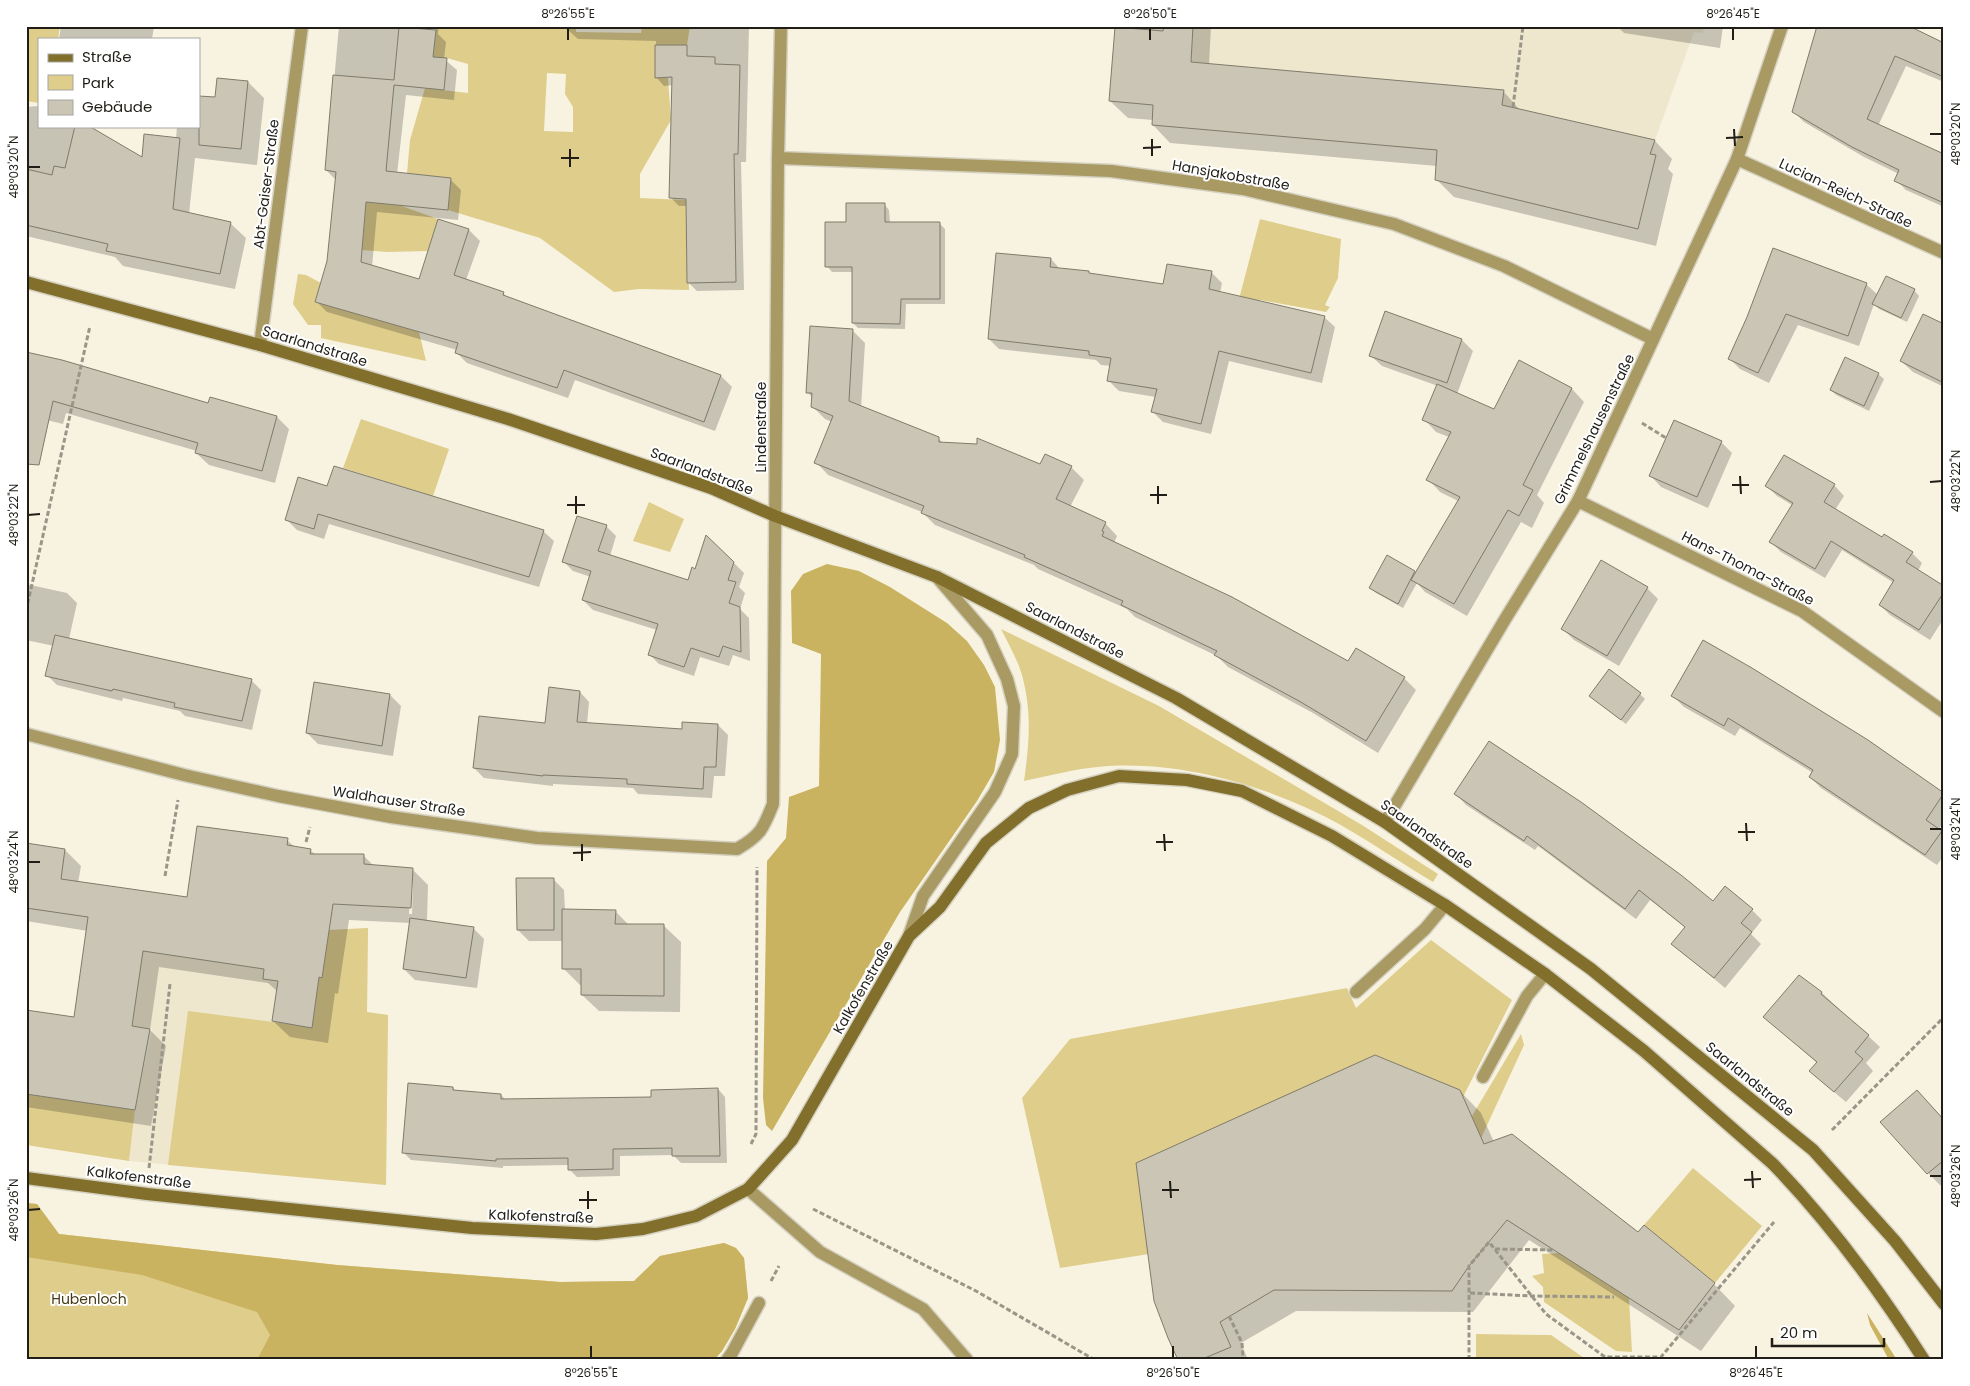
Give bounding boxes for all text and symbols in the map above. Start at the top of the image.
text: 8°26'55"E [541,5,595,22]
text: 8°26'50"E [1123,5,1177,22]
text: 8°26'45"E [1706,5,1760,22]
legend [38,38,200,128]
text: Straße [82,46,132,67]
text: Park [82,72,114,93]
text: Gebäude [82,96,152,117]
text: 48°03'20"N [1947,103,1964,165]
street label: Abt-Gaiser-Straße [248,118,284,250]
text: 48°03'20"N [5,136,22,198]
street label: Lucian-Reich-Straße [1776,153,1916,233]
street label: Hansjakobstraße [1171,155,1292,195]
street label: Saarlandstraße [260,321,370,372]
street label: Grimmelshausenstraße [1549,350,1639,508]
street label: Lindenstraße [751,381,771,472]
street label: Saarlandstraße [648,442,757,500]
text: 48°03'22"N [1947,450,1964,512]
text: 48°03'22"N [5,484,22,546]
street label: Hans-Thoma-Straße [1678,526,1818,610]
street label: Saarlandstraße [1022,596,1128,664]
street label: Waldhauser Straße [331,781,467,821]
street label: Saarlandstraße [1377,795,1478,874]
text: 48°03'24"N [1947,798,1964,860]
text: 48°03'24"N [5,831,22,893]
street label: Kalkofenstraße [828,936,898,1037]
street label: Saarlandstraße [1701,1037,1799,1121]
text: 48°03'26"N [1947,1144,1964,1208]
street label: Kalkofenstraße [86,1161,193,1193]
text: 48°03'26"N [5,1178,22,1242]
street label: Kalkofenstraße [488,1204,594,1228]
park label: Hubenloch [51,1289,127,1309]
scale bar [1772,1316,1885,1348]
text: 20 m [1780,1322,1818,1343]
text: 8°26'55"E [564,1364,618,1381]
text: 8°26'50"E [1146,1364,1200,1381]
text: 8°26'45"E [1729,1364,1783,1381]

